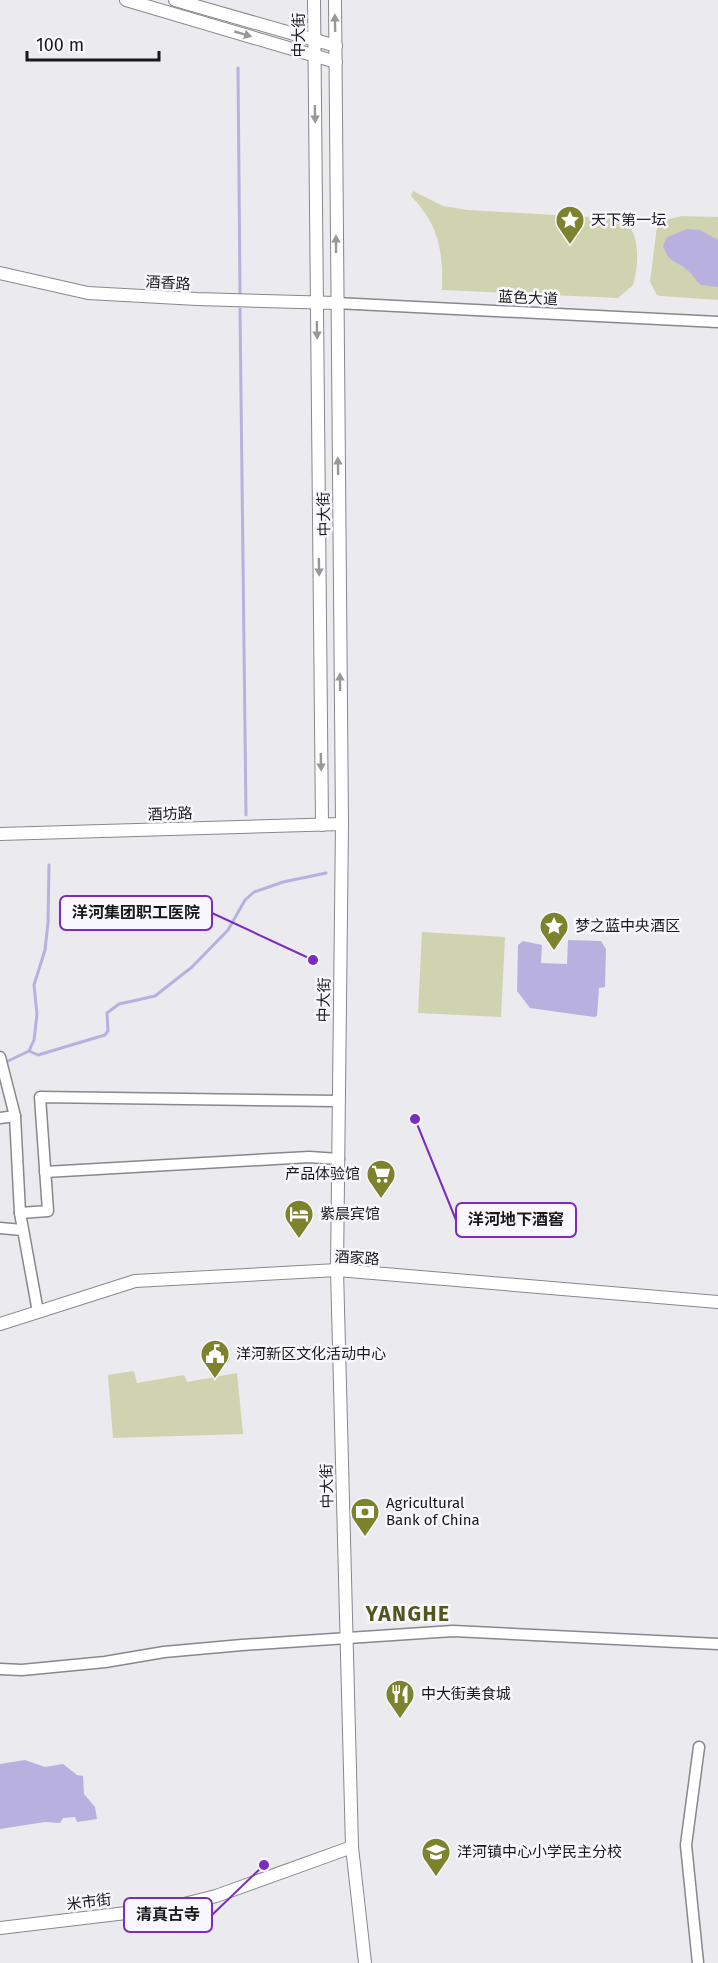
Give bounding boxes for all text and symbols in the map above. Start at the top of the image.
street label: 中大街 [290,12,308,58]
one-way arrow [331,14,340,33]
scale bar [27,24,159,62]
one-way arrow [234,30,252,39]
text: 100 m [36,34,84,56]
one-way arrow [310,104,320,123]
place icon: 天下第一坛 [554,204,586,246]
place label: 天下第一坛 [591,211,666,229]
one-way arrow [331,235,341,254]
street label: 酒香路 [145,273,191,293]
street label: 蓝色大道 [498,287,558,309]
one-way arrow [312,320,322,339]
one-way arrow [333,456,343,475]
street label: 中大街 [315,491,333,537]
one-way arrow [315,557,324,576]
one-way arrow [335,672,345,691]
one-way arrow [316,752,326,771]
street label: 酒坊路 [147,804,193,824]
callout: 洋河集团职工医院 [60,896,212,930]
text: 洋河集团职工医院 [72,903,200,922]
place icon: 梦之蓝中央酒区 [538,910,570,952]
place label: 梦之蓝中央酒区 [575,917,680,935]
street label: 中大街 [315,977,333,1023]
supermarket icon: 产品体验馆 [365,1158,397,1200]
place label: 产品体验馆 [285,1165,360,1183]
hotel icon: 紫晨宾馆 [283,1198,315,1240]
callout: 洋河地下酒窖 [456,1203,576,1237]
place label: 紫晨宾馆 [320,1205,380,1223]
text: 洋河地下酒窖 [468,1210,564,1229]
street label: 酒家路 [334,1248,380,1268]
public building icon: 洋河新区文化活动中心 [199,1338,231,1380]
place label: 洋河新区文化活动中心 [236,1345,386,1363]
street label: 中大街 [318,1463,336,1509]
place label: Agricultural Bank of China [386,1494,480,1529]
bank icon: Agricultural Bank of China [349,1496,381,1538]
district label: YANGHE [364,1601,451,1627]
restaurant icon: 中大街美食城 [384,1678,416,1720]
place label: 中大街美食城 [421,1685,511,1703]
school or university icon: 洋河镇中心小学民主分校 [420,1836,452,1878]
place label: 洋河镇中心小学民主分校 [457,1843,622,1861]
street label: 米市街 [66,1890,112,1914]
callout: 清真古寺 [124,1898,212,1932]
text: 清真古寺 [136,1905,200,1924]

